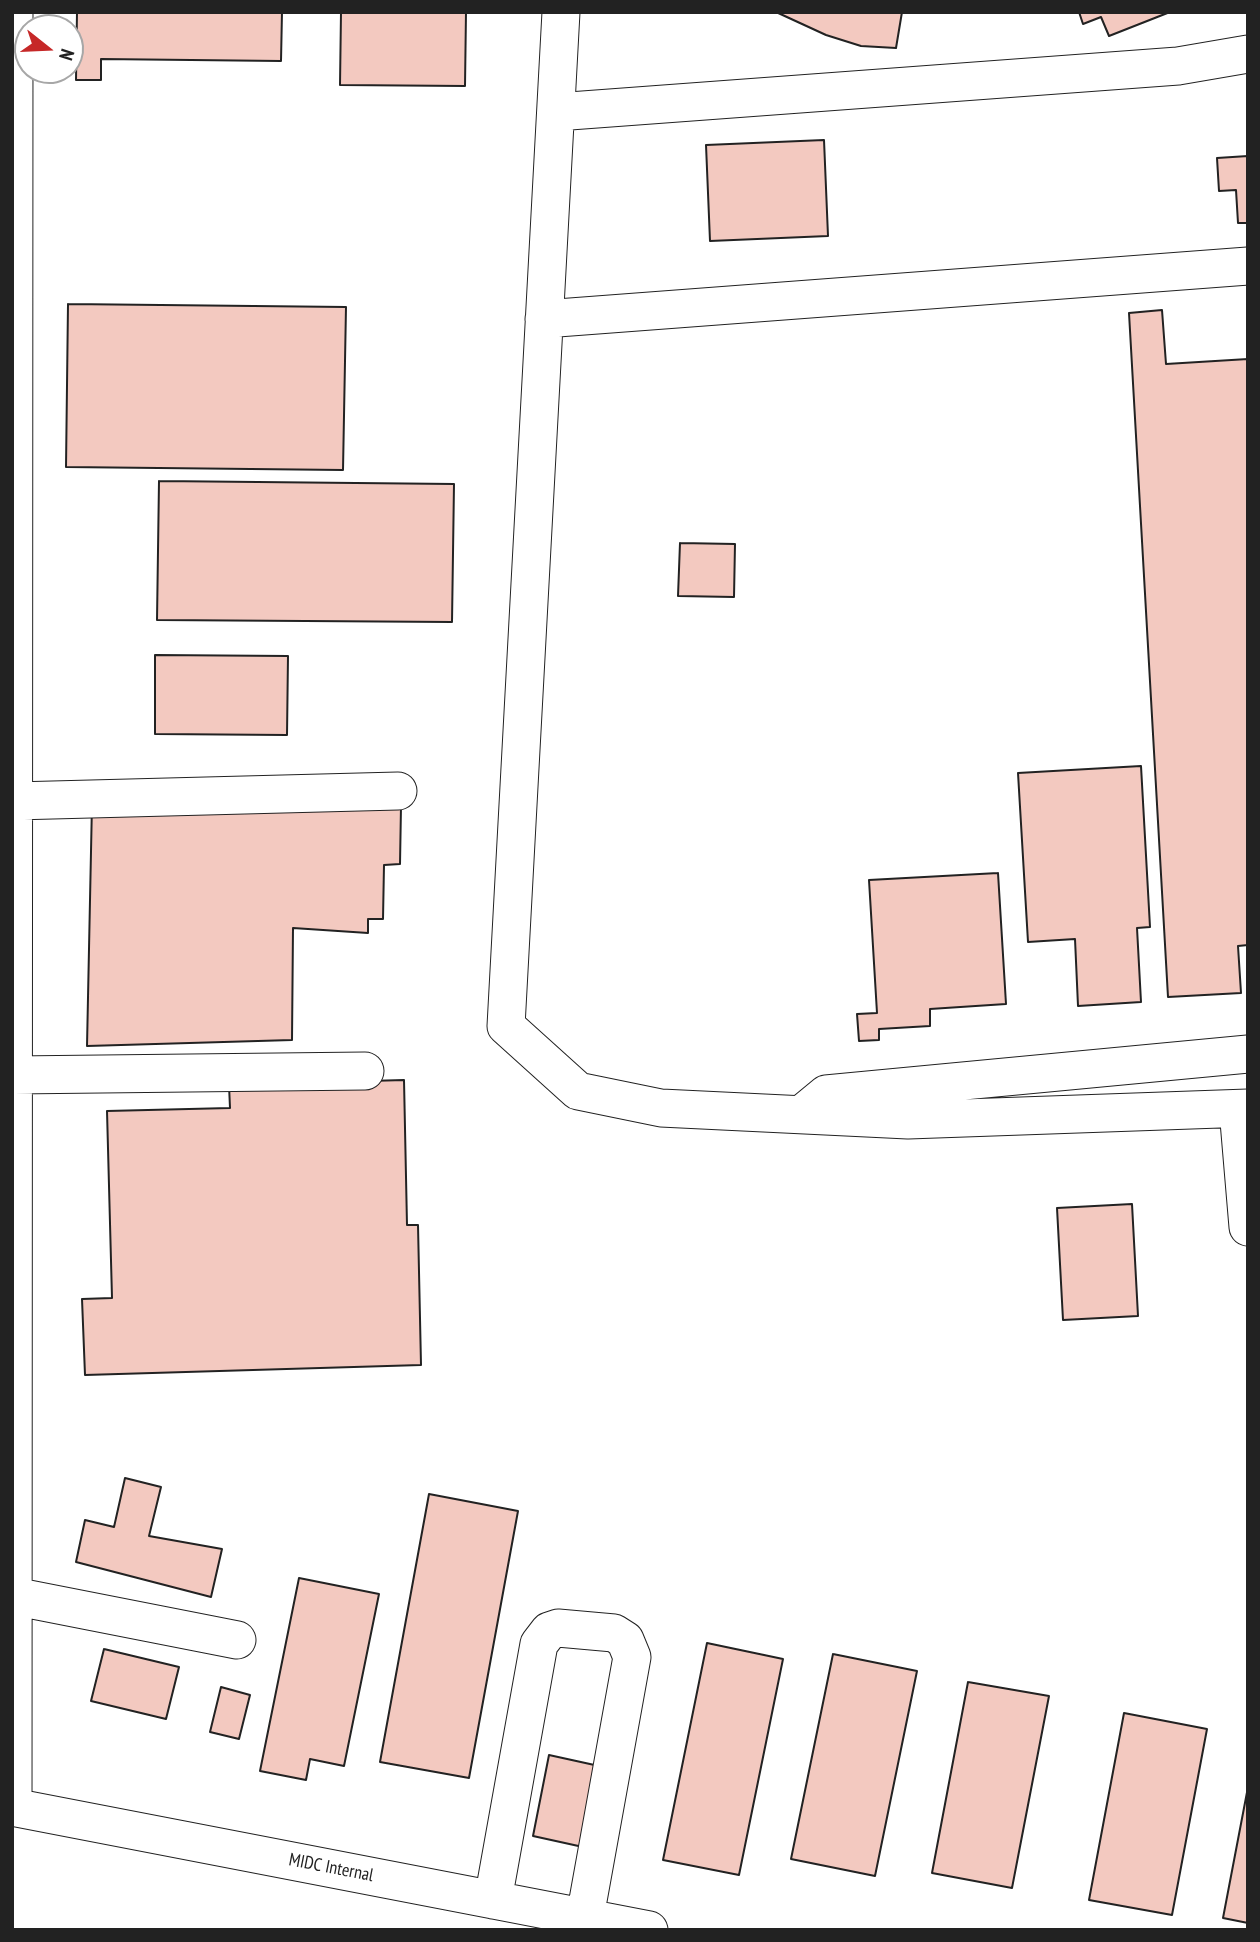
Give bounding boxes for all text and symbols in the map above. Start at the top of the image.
north arrow [14,14,84,84]
text: N [54,46,80,63]
street label: MIDC Internal [287,1849,375,1887]

